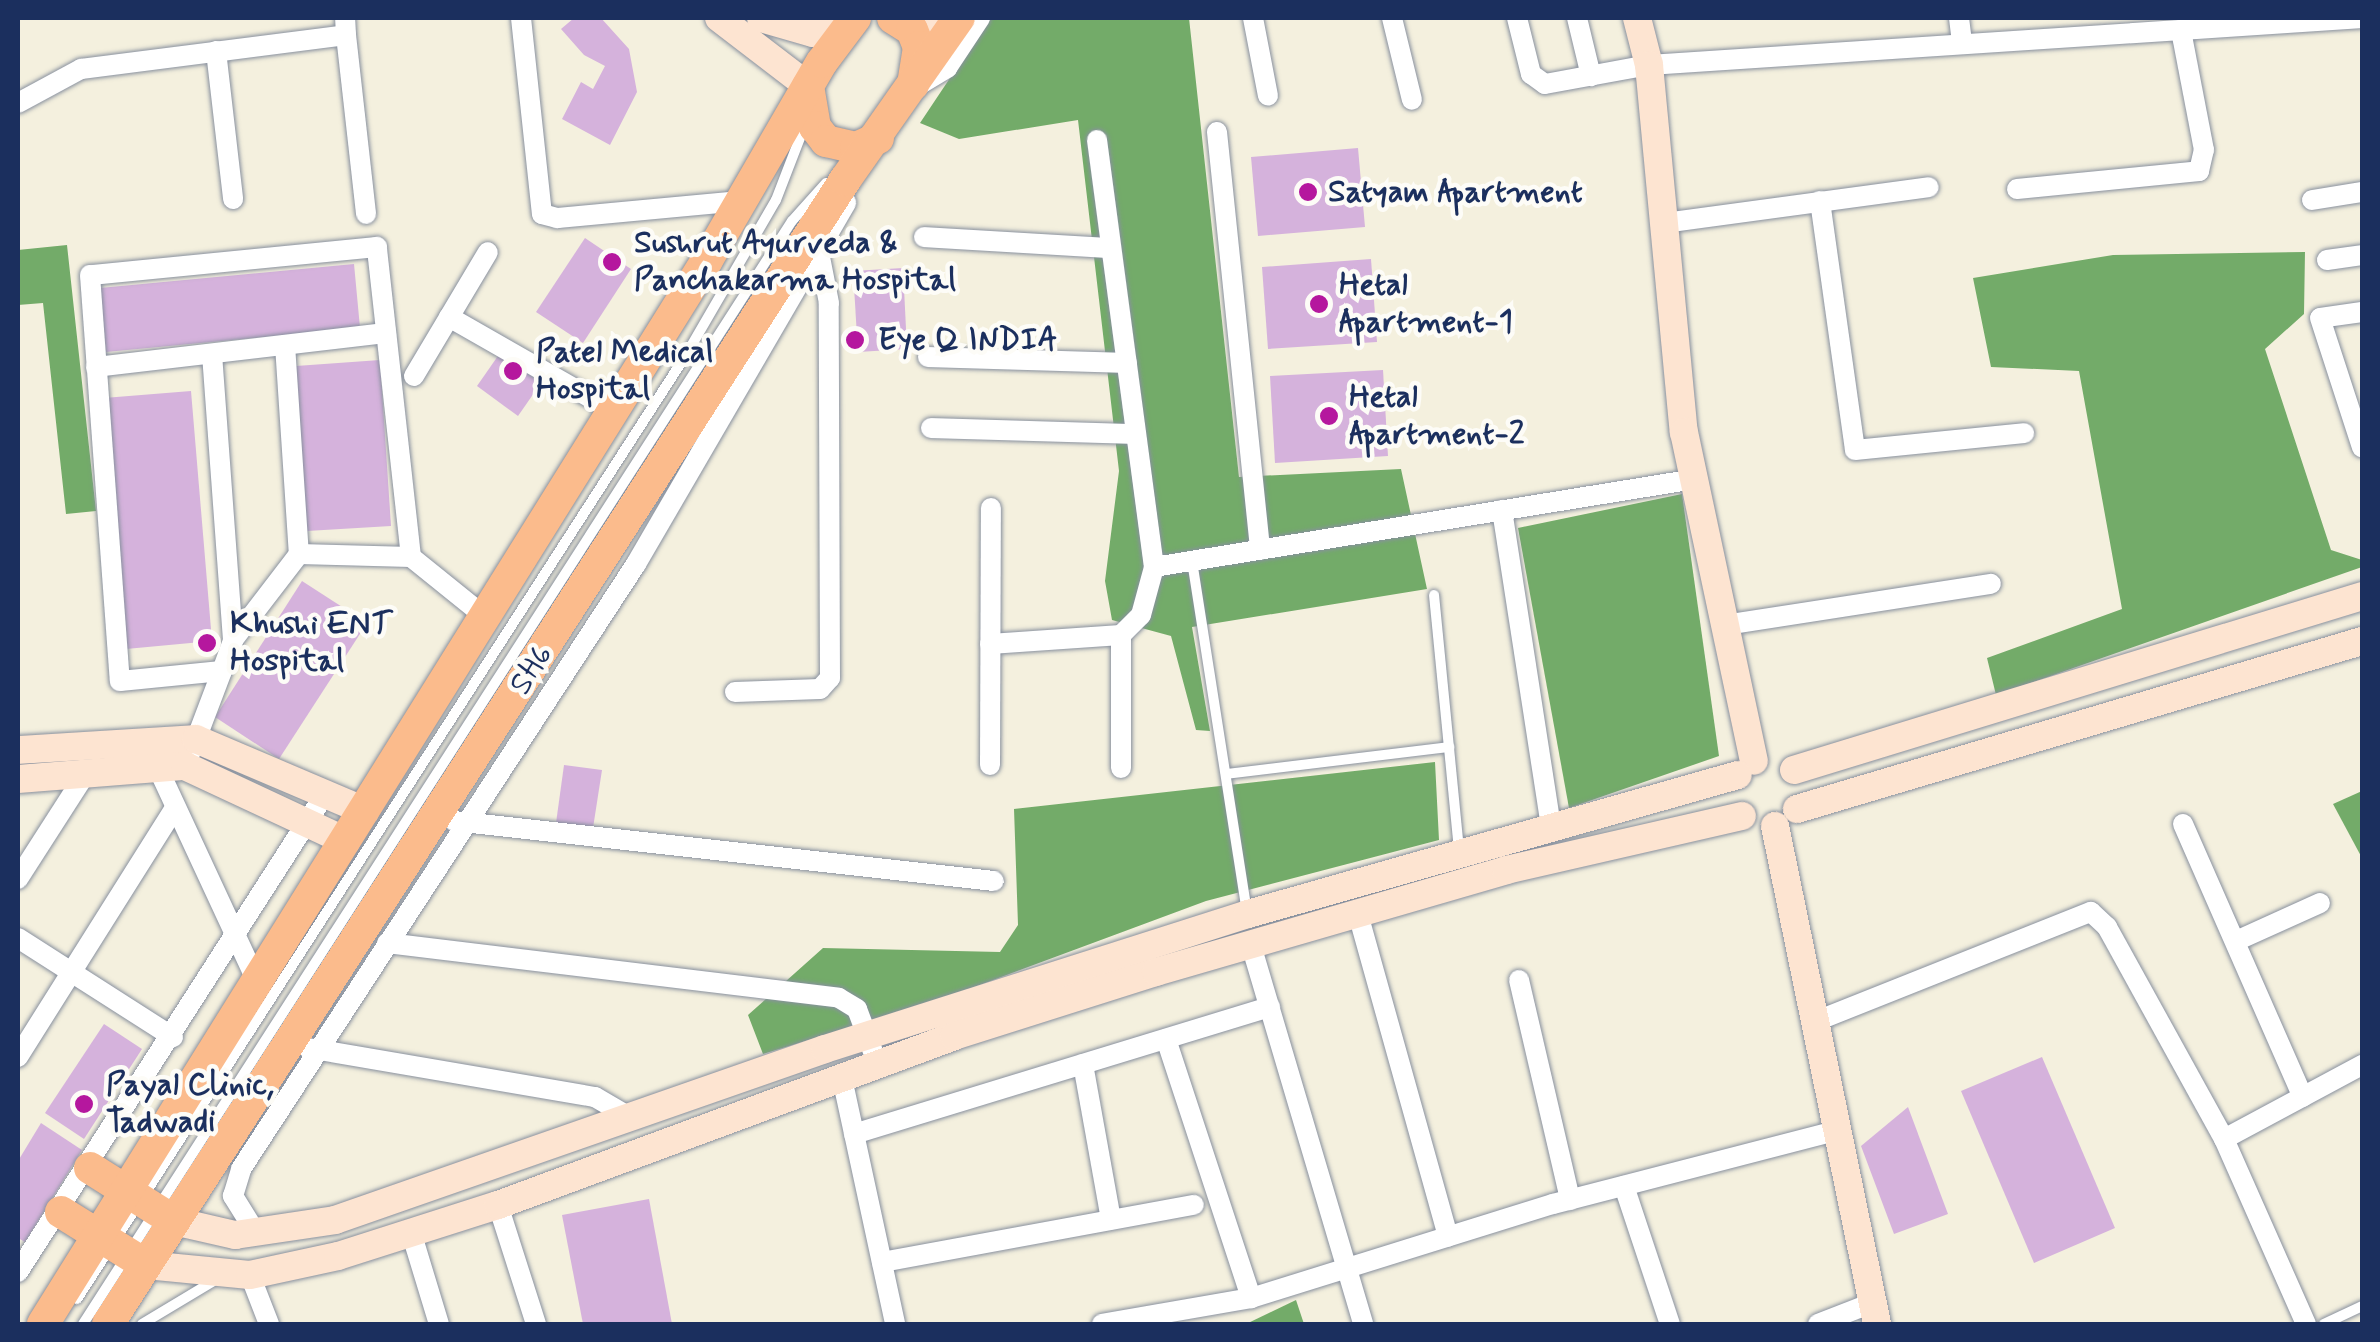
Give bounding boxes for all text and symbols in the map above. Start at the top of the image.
place label: Satyam Apartment [1328,173,1583,211]
marker: Satyam Apartment [1297,181,1319,203]
place label: Sushrut Ayurveda & Panchakarma Hospital [634,225,956,300]
marker: Sushrut Ayurveda & Panchakarma Hospital [599,249,625,275]
place label: Hetal Apartment-1 [1339,267,1513,342]
marker: Hetal Apartment-1 [1308,293,1330,315]
place label: Eye Q INDIA [878,321,1065,359]
marker: Eye Q INDIA [842,327,868,353]
place label: Patel Medical Hospital [536,334,718,409]
marker: Patel Medical Hospital [500,358,526,384]
place label: Hetal Apartment-2 [1349,379,1524,454]
marker: Hetal Apartment-2 [1318,405,1340,427]
place label: Khushi ENT Hospital [230,606,388,681]
marker: Khushi ENT Hospital [194,630,220,656]
street label: SH6 [502,638,562,702]
place label: Payal Clinic, Tadwadi [106,1067,274,1142]
marker: Payal Clinic, Tadwadi [71,1091,97,1117]

